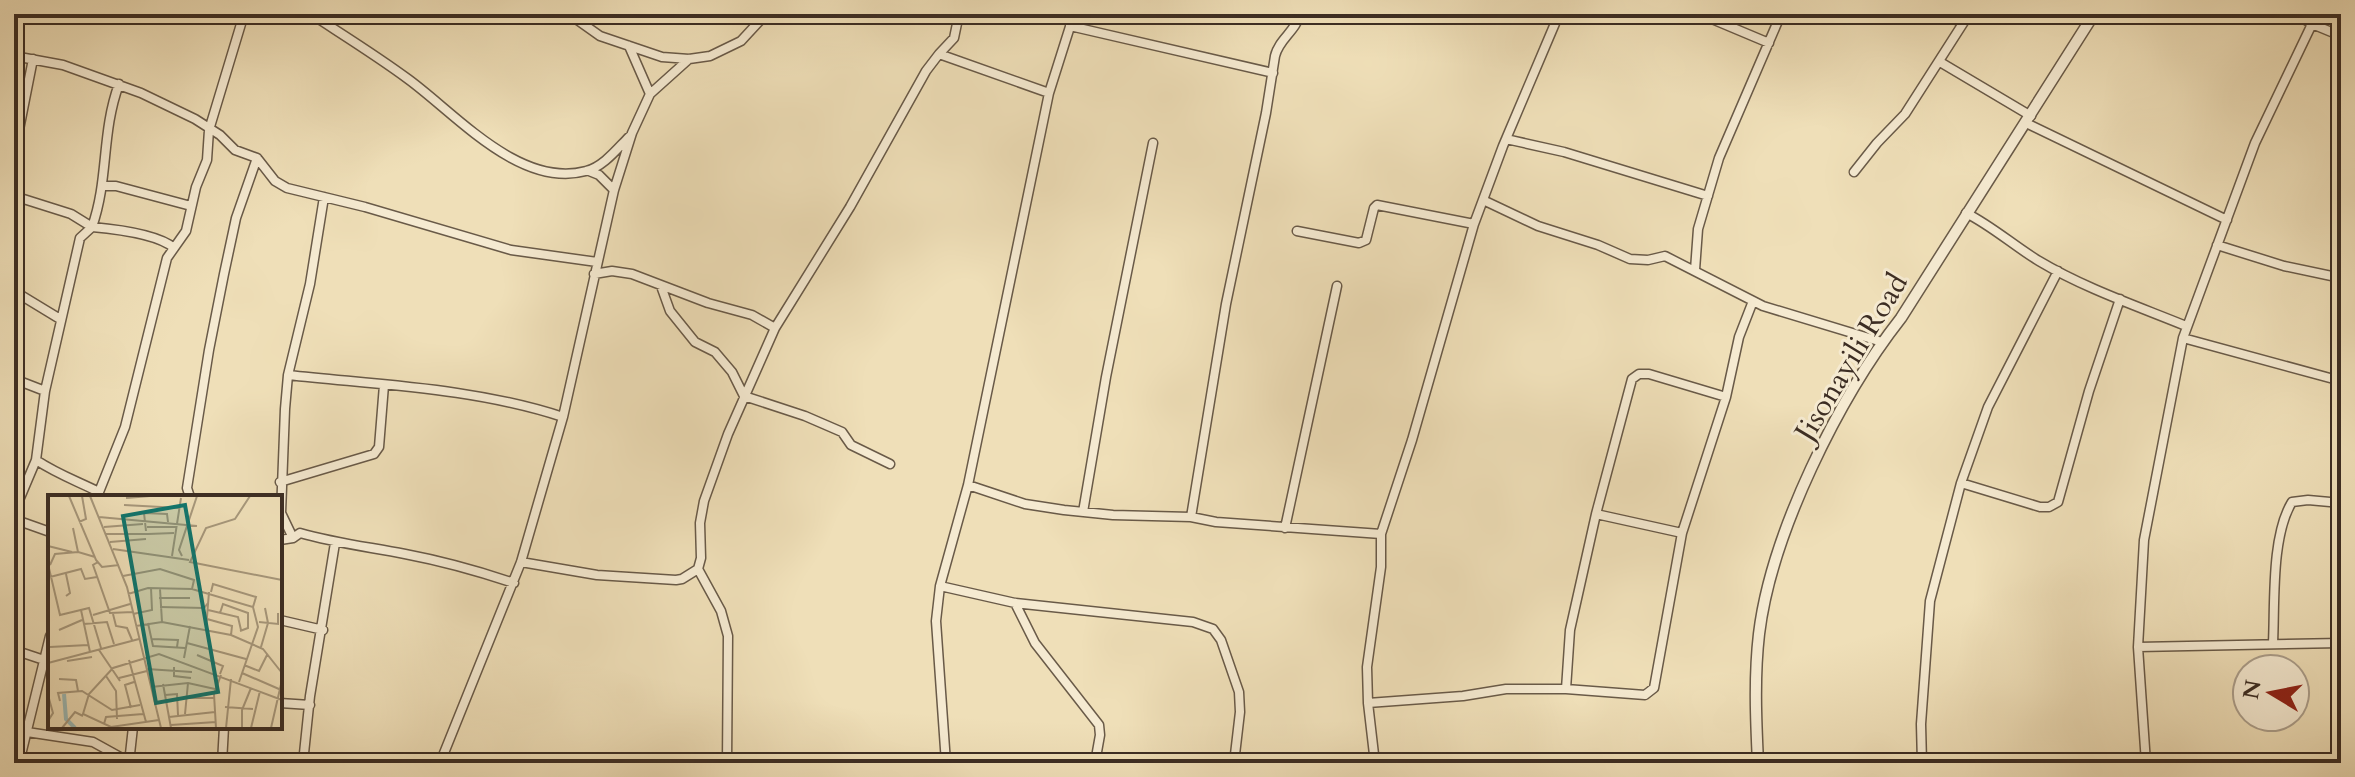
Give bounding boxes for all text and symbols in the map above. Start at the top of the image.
street label: Jisonayili Road [1783,266,1918,452]
inset map [48,495,282,729]
north arrow [2231,653,2311,733]
text: N [2236,678,2269,702]

